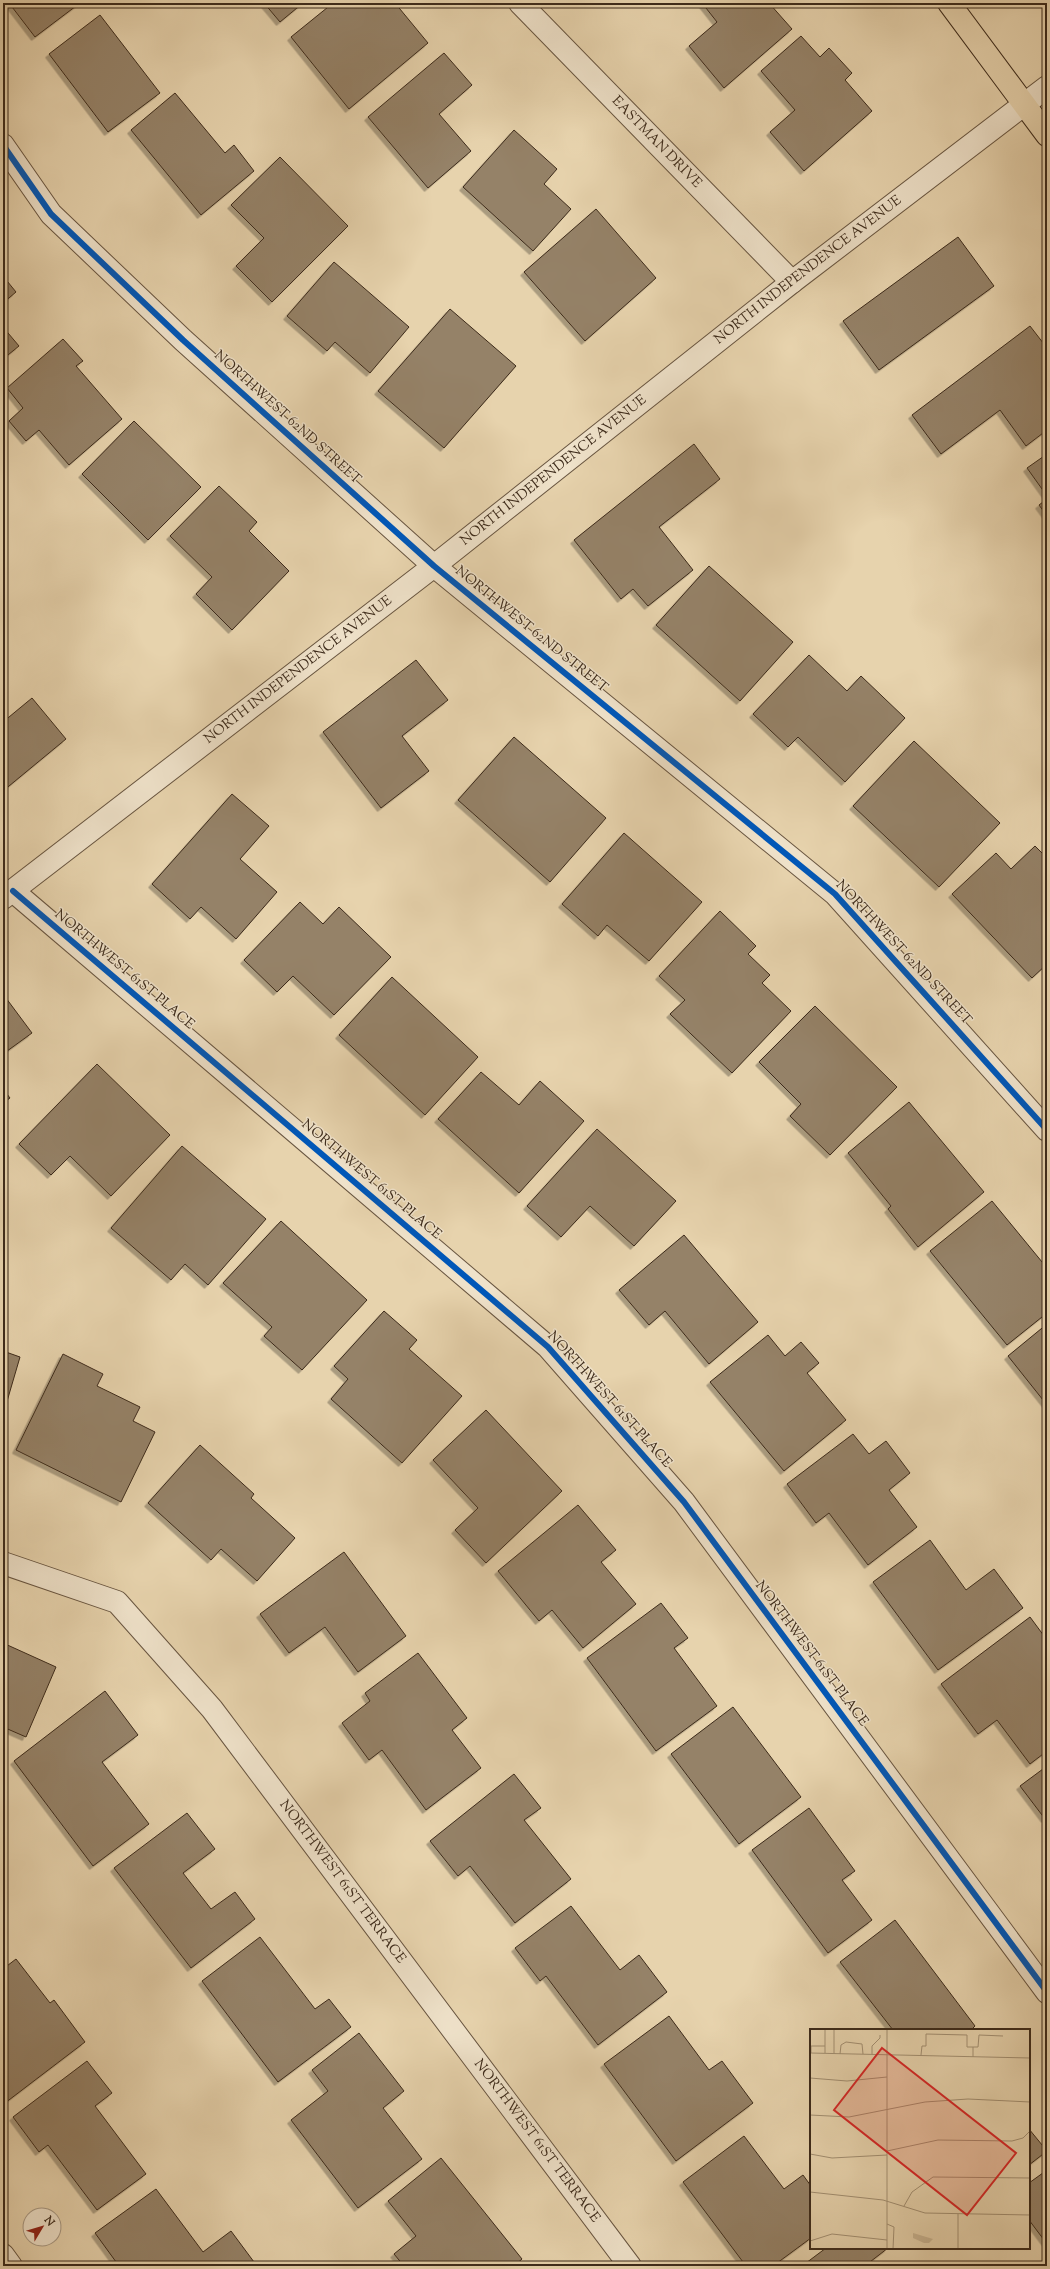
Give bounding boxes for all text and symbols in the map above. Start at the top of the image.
street label: EASTMAN DRIVE [606,92,706,194]
street label: NORTH INDEPENDENCE AVENUE [710,191,907,350]
street label: NORTHWEST 62ND STREET [209,346,365,490]
street label: NORTH INDEPENDENCE AVENUE [457,391,652,551]
street label: NORTHWEST 62ND STREET [450,562,612,698]
street label: NORTH INDEPENDENCE AVENUE [200,591,397,749]
street label: NORTHWEST 62ND STREET [830,876,976,1030]
street label: NORTHWEST 61ST PLACE [50,905,199,1035]
street label: NORTHWEST 61ST PLACE [297,1115,446,1245]
street label: NORTHWEST 61ST PLACE [542,1327,676,1473]
street label: NORTHWEST 61ST PLACE [750,1577,873,1731]
street label: NORTHWEST 61ST TERRACE [274,1796,410,1968]
inset map [810,2029,1030,2249]
street label: NORTHWEST 61ST TERRACE [468,2055,605,2228]
north arrow [22,2207,62,2247]
text: N [39,2212,58,2230]

